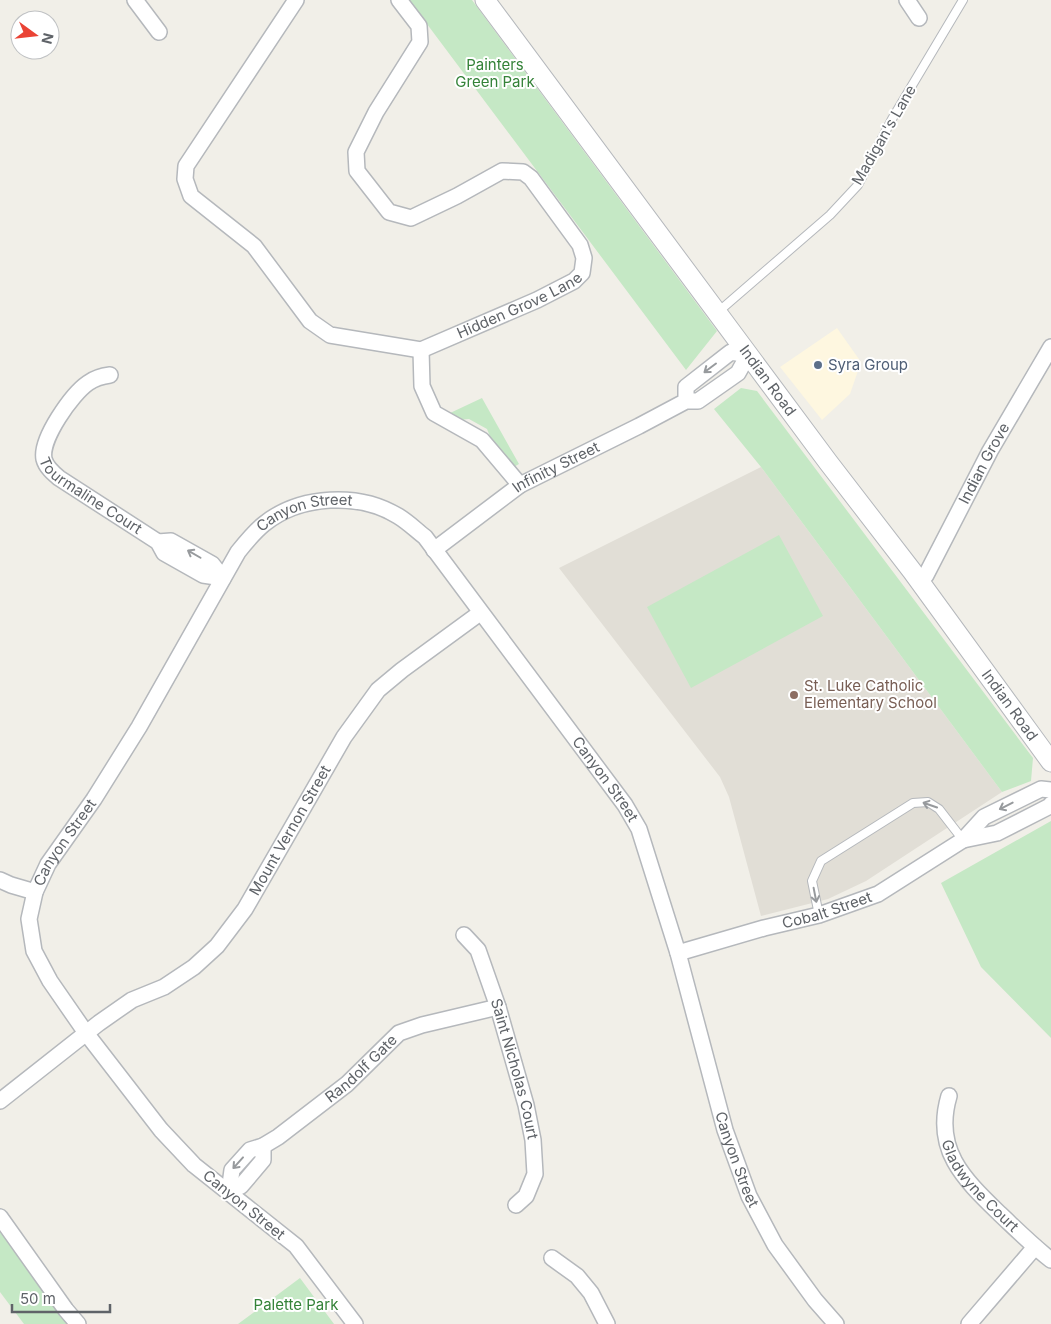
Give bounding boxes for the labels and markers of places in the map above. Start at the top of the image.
place label: Syra Group [828,355,908,374]
marker: Syra Group [812,359,824,371]
place label: St. Luke Catholic Elementary School [804,676,937,712]
marker: St. Luke Catholic Elementary School [788,689,800,701]

